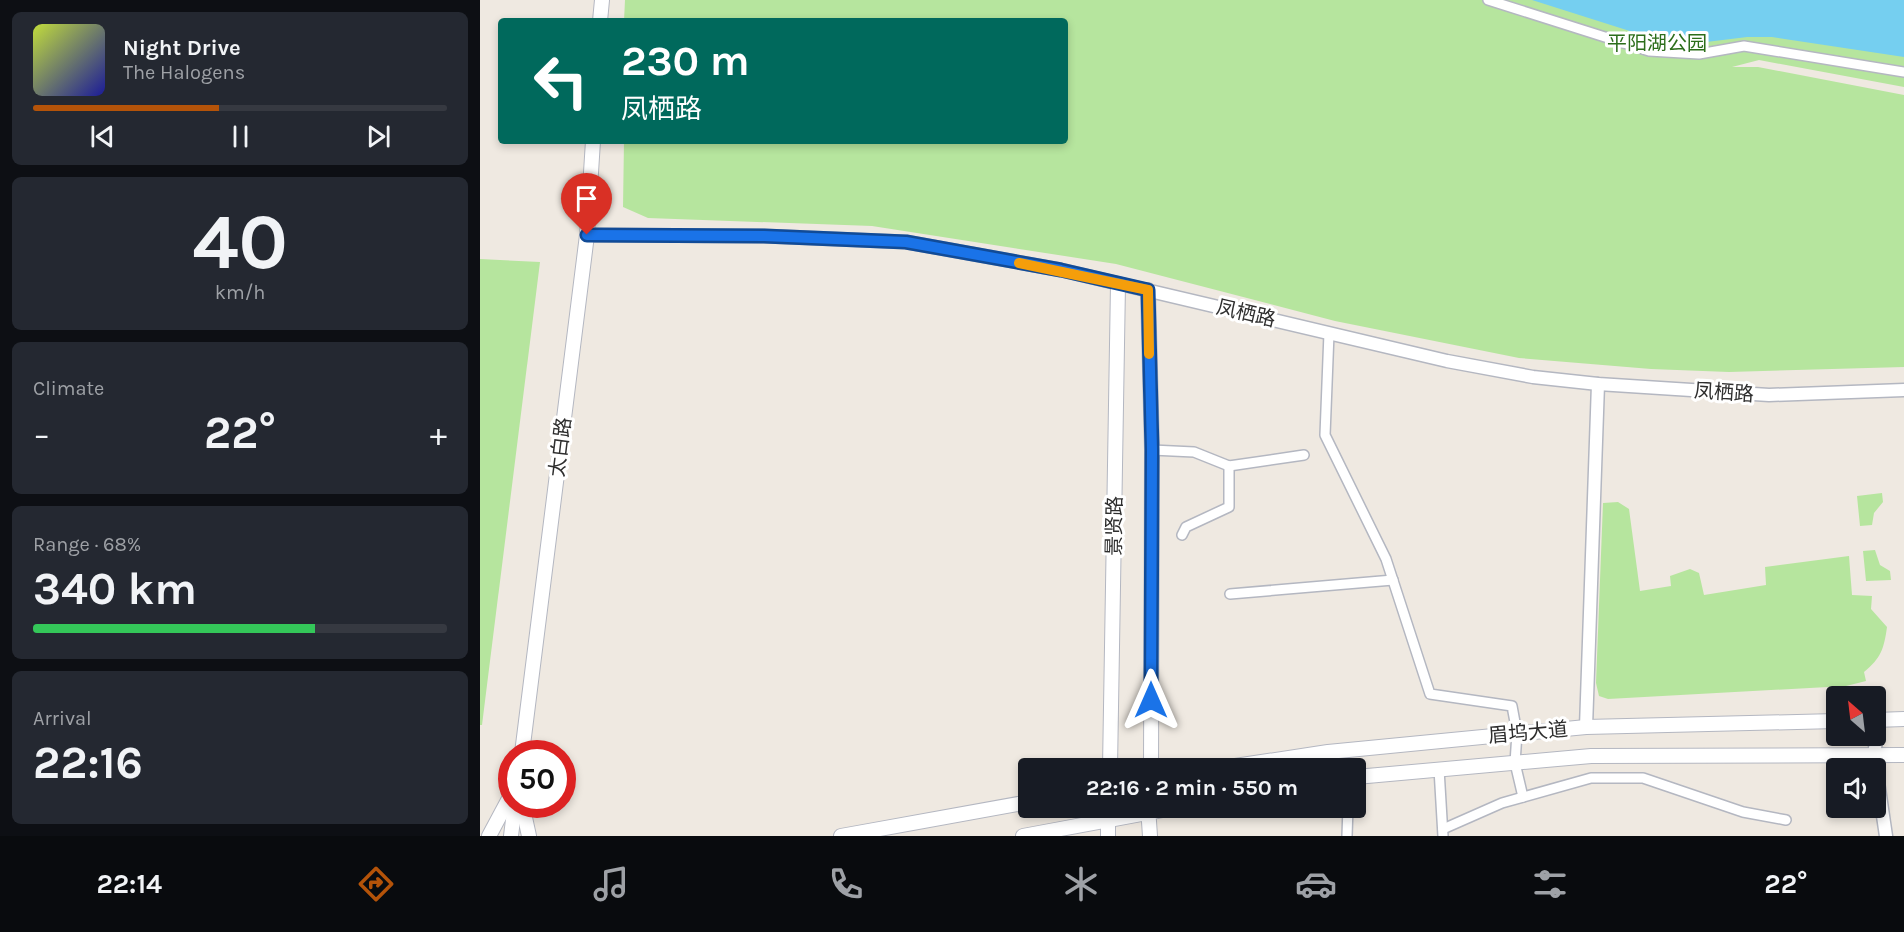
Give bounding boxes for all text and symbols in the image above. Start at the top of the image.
park label: 平阳湖公园 [1607,32,1707,55]
text: Night Drive [123,35,241,61]
text: 230 m [621,36,750,86]
icon: left [522,42,600,120]
text: The Halogens [123,61,245,84]
text: 凤栖路 [621,93,702,125]
icon: previous [86,120,119,153]
icon: pause [224,120,257,153]
icon: next [362,120,395,153]
pin [561,173,612,235]
icon: arrive [570,182,603,215]
text: 40 [192,196,288,288]
text: km/h [215,281,265,304]
street label: 凤栖路 [1214,296,1278,331]
text: Climate [33,377,104,400]
street label: 凤栖路 [1693,379,1755,406]
text: 22° [204,407,276,459]
text: − [33,415,50,453]
text: + [430,415,447,453]
street label: 太白路 [545,416,576,478]
street label: 景贤路 [1102,496,1127,556]
text: Range · 68% [33,533,141,556]
text: 340 km [33,563,197,615]
position arrow [1119,668,1183,732]
north arrow [1826,686,1886,746]
map controls [1826,686,1886,818]
text: Arrival [33,707,92,730]
street label: 眉坞大道 [1487,718,1569,747]
text: 22:16 [33,737,143,789]
speed limit sign: 50 [498,740,576,818]
button: sound [1826,758,1886,818]
text: 22:16 · 2 min · 550 m [1086,775,1298,801]
icon: directions [355,863,397,905]
icon: music [590,863,632,905]
icon: phone [825,863,867,905]
icon: climate [1060,863,1102,905]
icon: car [1295,863,1337,905]
icon: filters [1529,863,1571,905]
text: 22:14 [96,868,162,900]
text: 22° [1764,868,1807,900]

